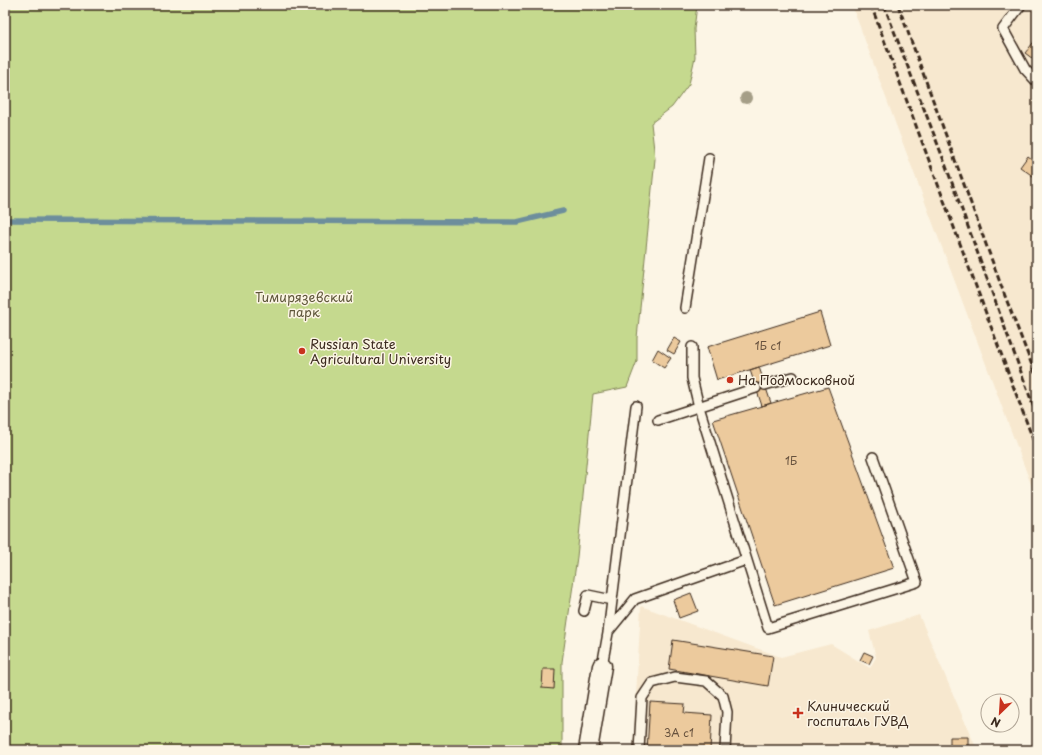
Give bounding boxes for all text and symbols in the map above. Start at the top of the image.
park label: Тимирязевский парк [255,287,353,321]
place label: Russian State Agricultural University [310,334,451,368]
house number: 1Б с1 [755,337,781,354]
marker: Russian State Agricultural University [297,346,307,356]
place label: На Подмосковной [738,370,855,389]
marker: На Подмосковной [725,375,735,385]
house number: 1Б [785,452,797,469]
north arrow [980,693,1020,733]
place label: Клинический госпиталь ГУВД [807,696,909,730]
marker: Клинический госпиталь ГУВД [792,707,804,719]
text: N [988,713,1003,732]
house number: 3А с1 [664,724,694,741]

